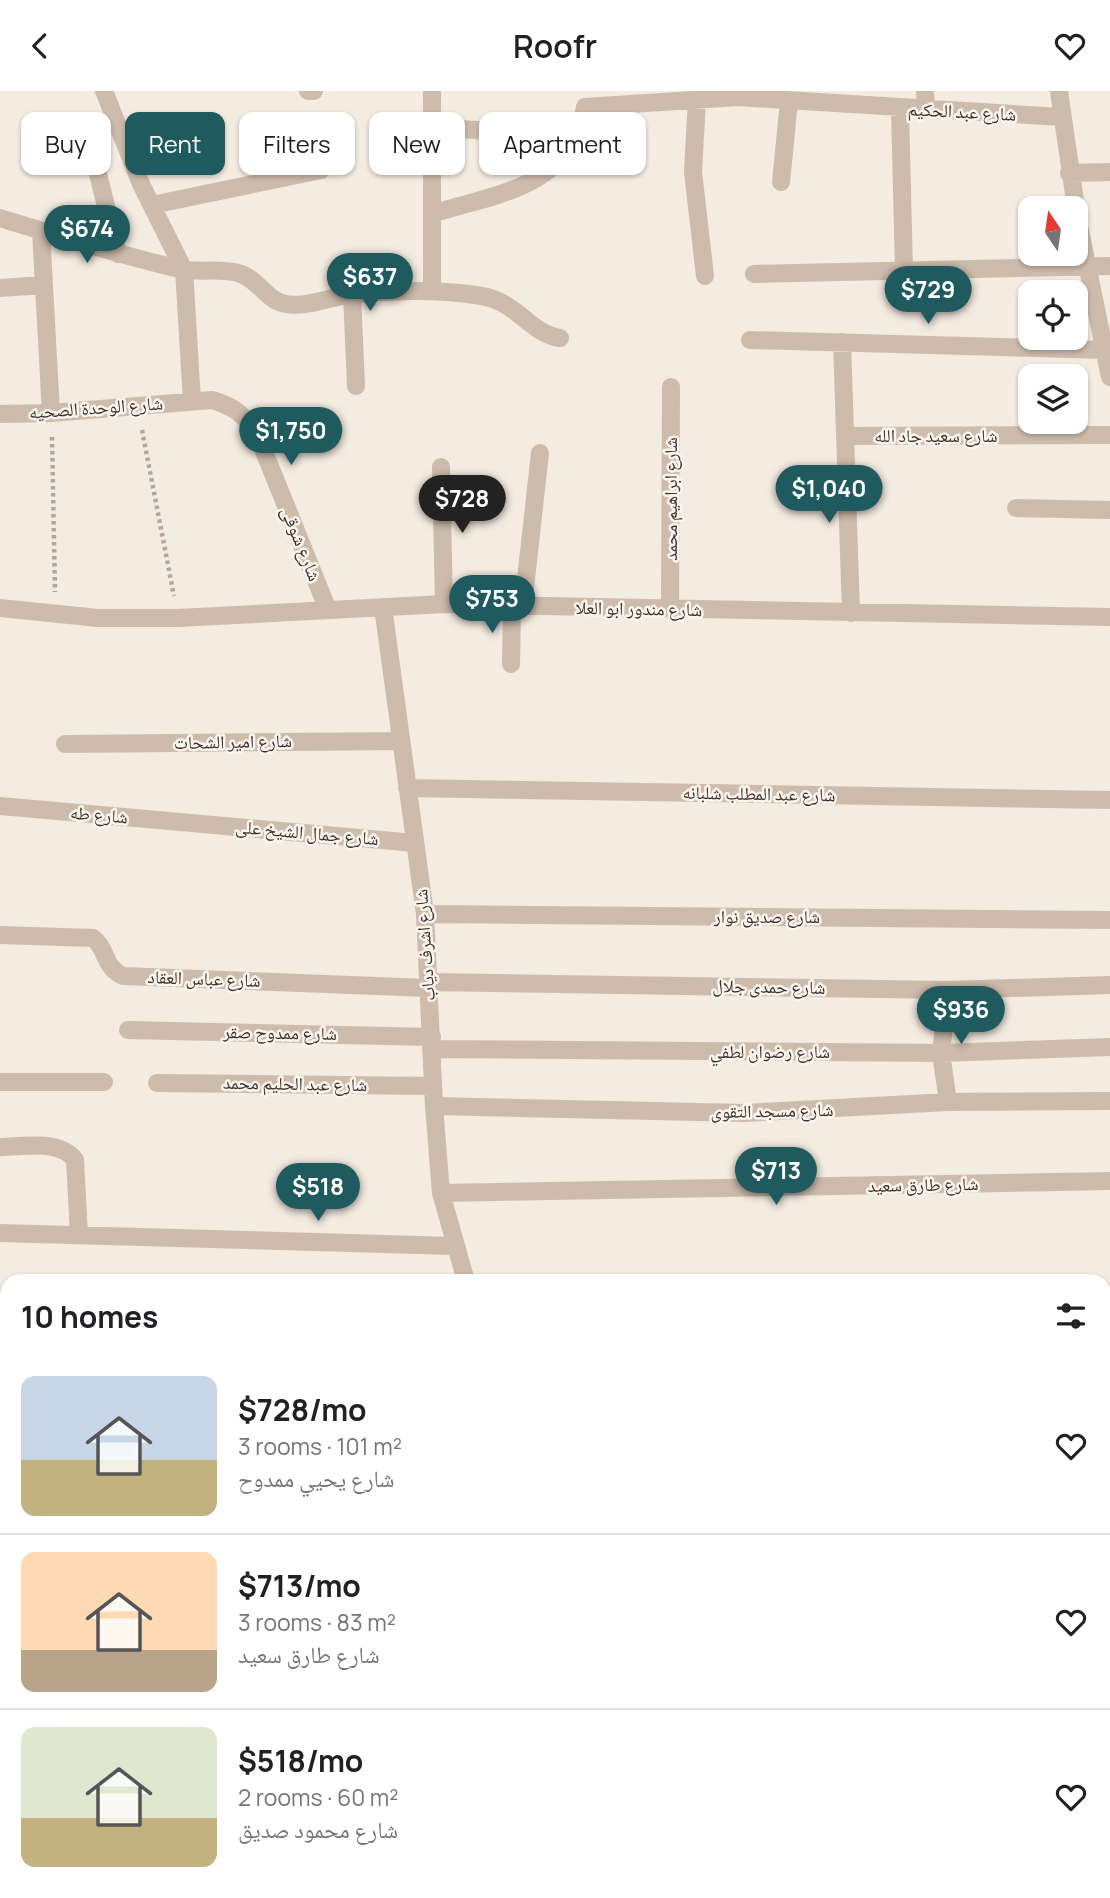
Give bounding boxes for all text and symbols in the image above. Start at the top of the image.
text: Roofr [513,24,597,68]
icon: back [21,27,59,65]
icon: heart [1051,27,1089,65]
street label: شارع عبد الحكيم [907,96,1017,127]
chip: Buy [21,112,111,175]
chip: Rent [125,112,225,175]
chip: Filters [239,112,355,175]
chip: New [369,112,465,175]
chip: Apartment [479,112,646,175]
north arrow [1018,196,1088,266]
map controls [1018,196,1088,434]
pin: $674 [46,205,128,265]
text: $674 [60,212,114,244]
pin: $637 [329,253,411,313]
text: $637 [343,260,397,292]
pin: $729 [887,267,969,326]
text: $729 [901,273,955,305]
button: locate [1018,280,1088,350]
button: layers [1018,364,1088,434]
street label: شارع الوحدة الصحيه [28,390,164,424]
pin: $1,750 [234,407,348,467]
text: $1,750 [255,414,327,446]
street label: شارع سعيد جاد الله [874,423,998,447]
street label: شارع ابراهيم محمد [658,437,683,561]
pin: $1,040 [772,465,886,525]
text: $1,040 [792,472,866,504]
pin: $728 [421,475,503,535]
text: $728 [435,482,489,514]
street label: شارع شوقى [276,503,328,584]
pin: $753 [451,575,533,635]
text: $753 [465,582,519,614]
street label: شارع مندور ابو العلا [576,595,703,621]
street label: شارع امير الشحات [174,728,292,754]
street label: شارع عبد المطلب شلبانه [682,780,836,806]
street label: شارع طه [69,800,129,828]
street label: شارع جمال الشيخ على [234,814,380,851]
street label: شارع اشرف دياب [408,888,440,1002]
street label: شارع صديق نوار [713,904,820,928]
street label: شارع عباس العقاد [147,964,261,992]
street label: شارع حمدى جلال [712,973,826,999]
pin: $936 [920,986,1002,1046]
text: $936 [933,993,989,1025]
street label: شارع ممدوح صقر [222,1019,337,1046]
street label: شارع رضوان لطفي [710,1039,830,1067]
street label: شارع عبد الحليم محمد [223,1070,367,1097]
street label: شارع مسجد التقوى [710,1097,834,1123]
pin: $713 [735,1147,817,1207]
text: $713 [751,1154,801,1186]
pin: $518 [277,1163,359,1223]
text: $518 [292,1170,344,1202]
street label: شارع طارق سعيد [867,1171,979,1197]
text: 10 homes [21,1296,158,1337]
icon: filters [1052,1297,1090,1335]
text: $728/mo [238,1389,366,1430]
icon: home [77,1404,161,1488]
icon: heart [1052,1427,1090,1465]
text: 3 rooms · 101 m² [238,1430,402,1462]
text: شارع يحيي ممدوح [238,1462,395,1494]
text: $713/mo [238,1565,361,1606]
icon: home [77,1580,161,1664]
icon: heart [1052,1603,1090,1641]
text: 3 rooms · 83 m² [238,1606,396,1638]
text: شارع طارق سعيد [238,1638,380,1670]
text: $518/mo [238,1740,363,1781]
icon: home [77,1755,161,1839]
icon: heart [1052,1778,1090,1816]
text: 2 rooms · 60 m² [238,1781,399,1813]
text: شارع محمود صديق [238,1813,398,1845]

